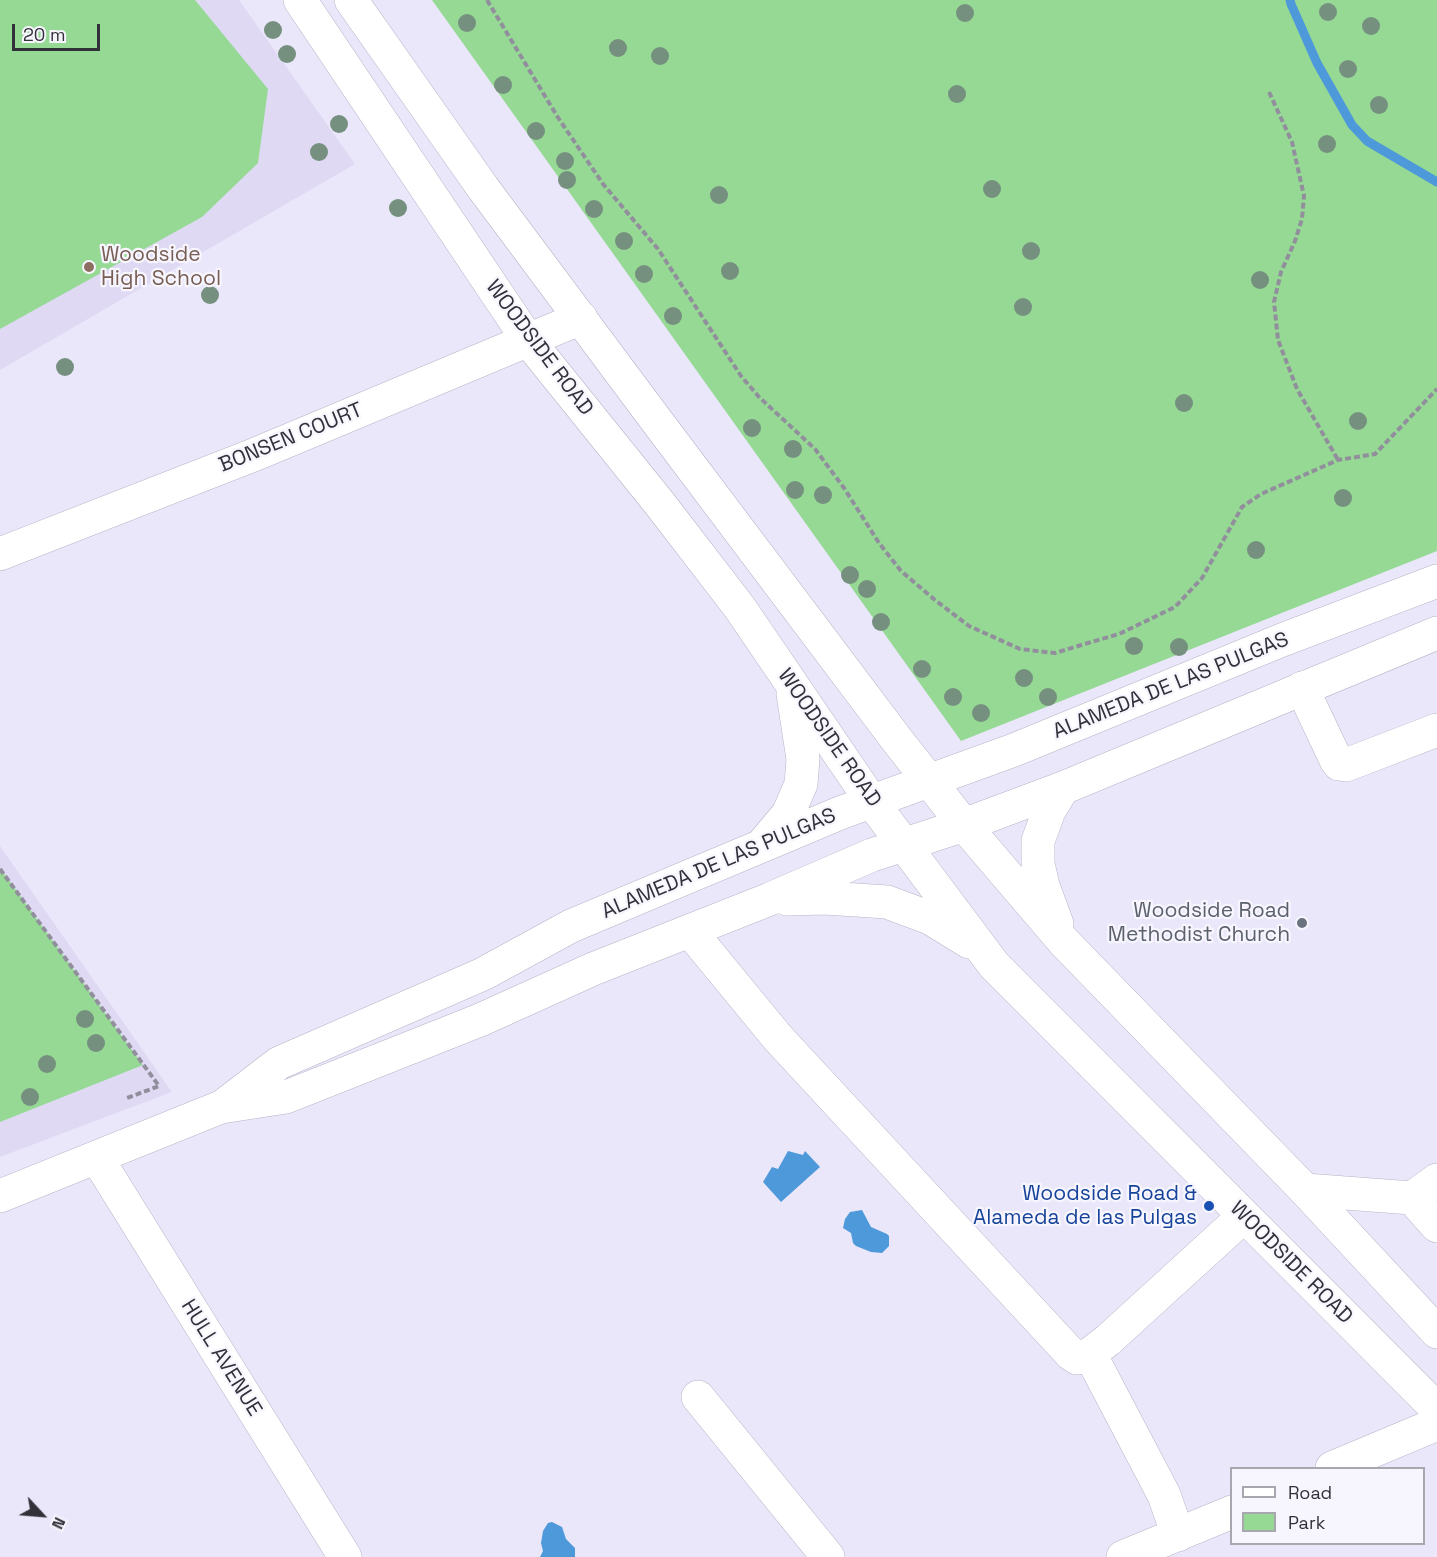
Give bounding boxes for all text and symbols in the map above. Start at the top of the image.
scale bar [15,12,104,50]
text: 20 m [23,23,66,46]
place label: Woodside High School [101,242,221,292]
marker: Woodside High School [82,260,96,274]
street label: WOODSIDE ROAD [480,275,598,421]
street label: BONSEN COURT [215,398,367,478]
street label: ALAMEDA DE LAS PULGAS [1050,627,1292,745]
street label: WOODSIDE ROAD [772,664,886,812]
street label: ALAMEDA DE LAS PULGAS [598,803,840,925]
place label: Woodside Road Methodist Church [1108,898,1290,948]
marker: Woodside Road Methodist Church [1295,916,1309,930]
place label: Woodside Road & Alameda de las Pulgas [973,1181,1197,1231]
street label: WOODSIDE ROAD [1224,1196,1358,1330]
marker: Woodside Road & Alameda de las Pulgas [1202,1199,1216,1213]
street label: HULL AVENUE [175,1295,267,1421]
legend [1230,1467,1425,1545]
text: Road [1288,1481,1332,1504]
north arrow [12,1485,72,1545]
text: Park [1288,1511,1325,1534]
text: N [47,1514,70,1533]

